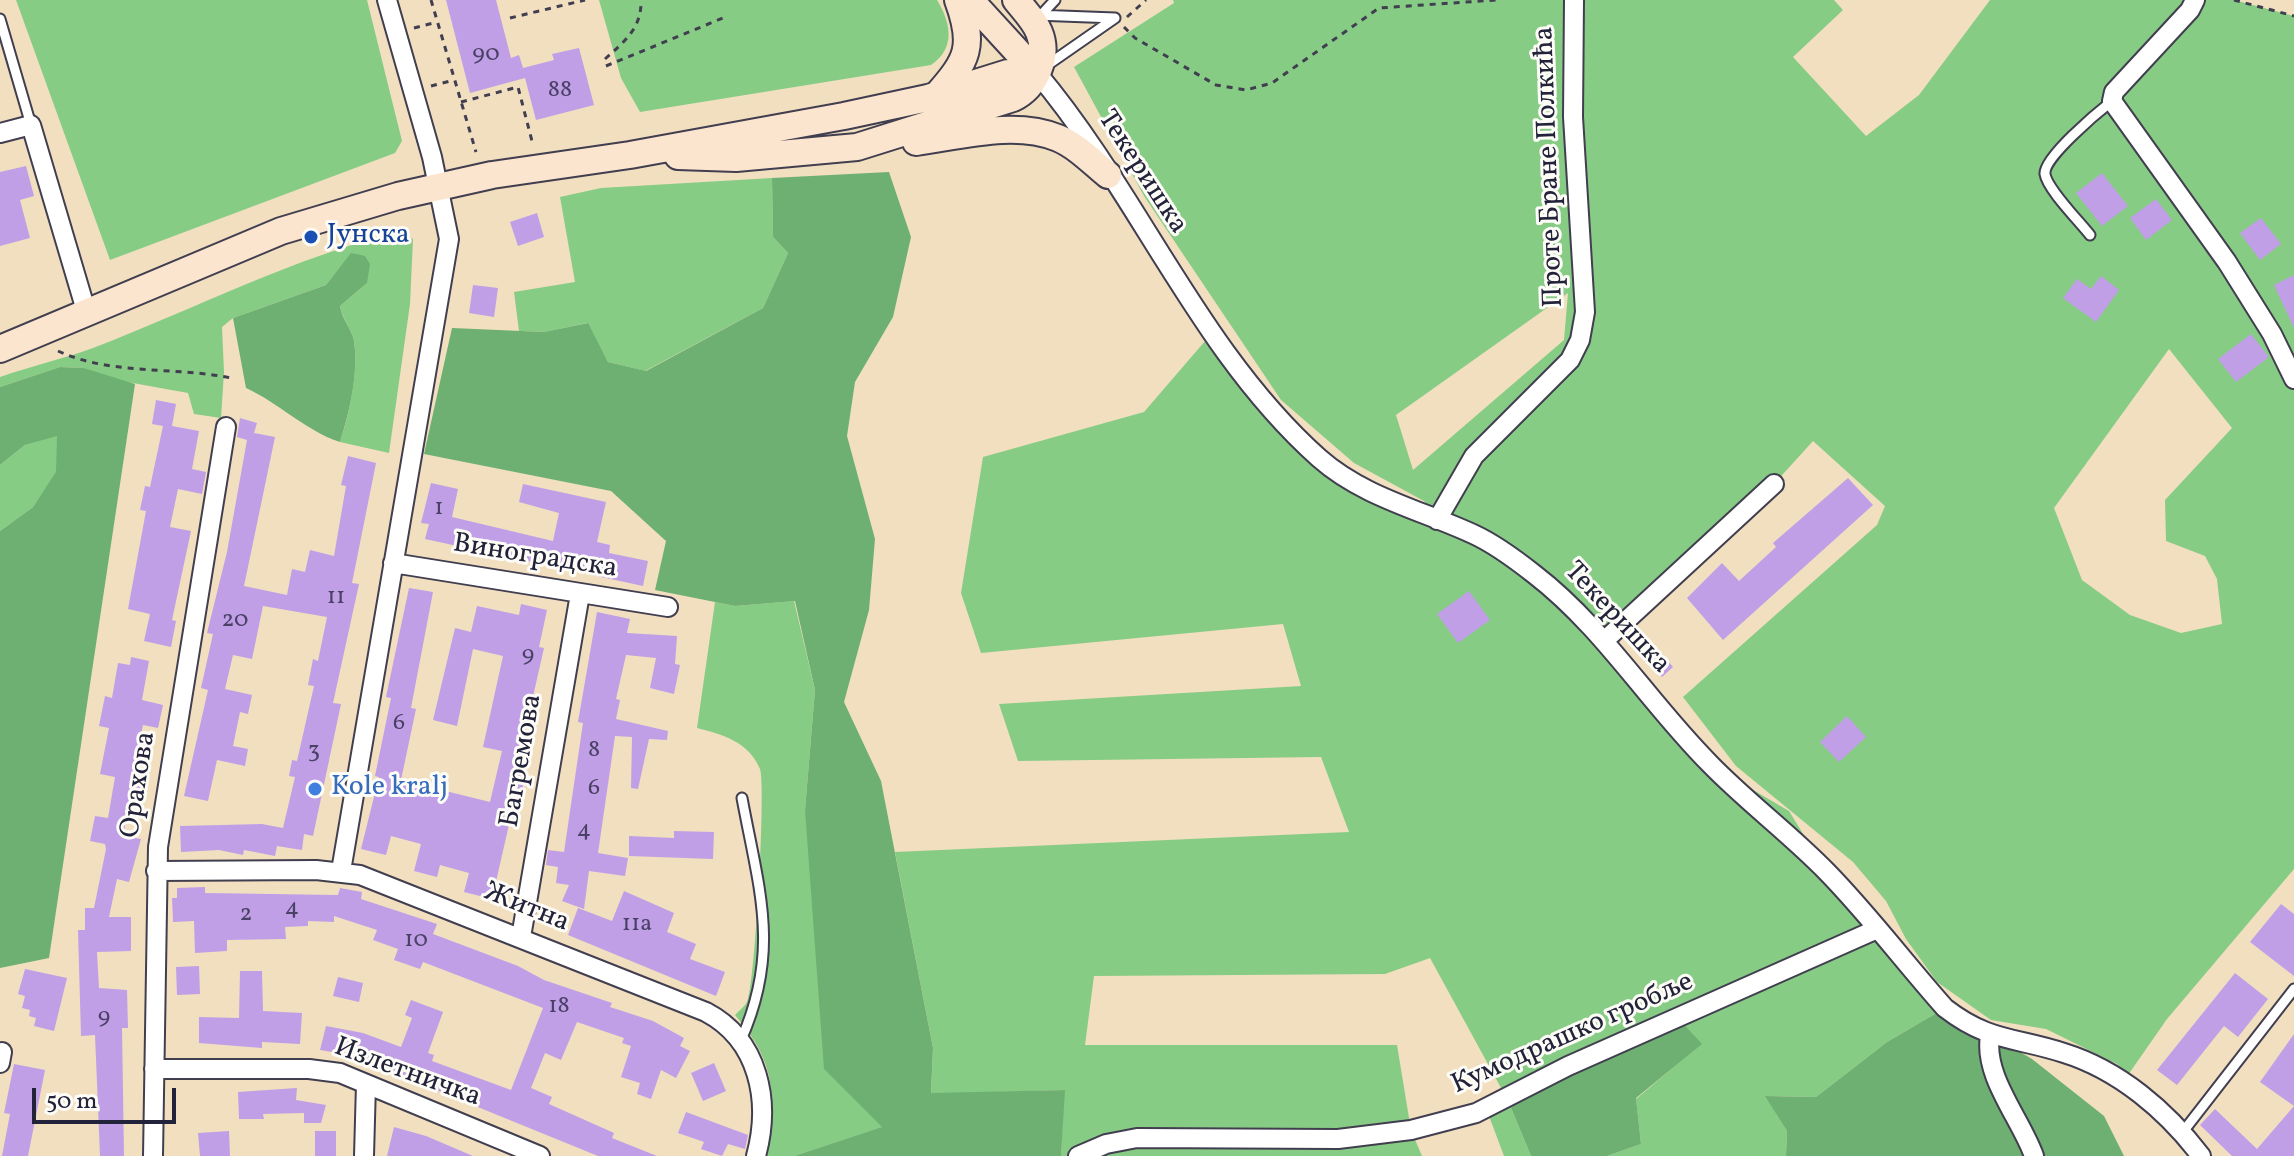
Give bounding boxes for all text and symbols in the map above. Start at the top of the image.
street label: Проте Бране Полкића [1529,26,1573,308]
house number: 90 [472,42,500,70]
house number: 88 [548,78,572,106]
street label: Текеришка [1089,105,1193,241]
place label: Јунска [327,220,410,254]
marker: Јунска [302,228,320,246]
house number: 1 [434,496,444,524]
street label: Виноградска [450,528,620,588]
street label: Текеришка [1556,556,1676,682]
house number: 11 [327,585,345,613]
house number: 20 [221,608,249,636]
house number: 9 [522,643,534,671]
street label: Багремова [495,692,551,830]
house number: 6 [393,711,405,739]
street label: Орахова [115,729,165,841]
house number: 8 [588,738,600,766]
house number: 3 [308,739,320,767]
place label: Kole kralj [331,772,448,806]
house number: 6 [588,776,600,804]
marker: Kole kralj [306,780,324,798]
house number: 4 [577,818,591,846]
street label: Житна [478,877,574,941]
house number: 4 [285,896,299,924]
house number: 2 [240,902,252,930]
house number: 11a [622,912,652,940]
house number: 10 [404,928,428,956]
street label: Кумодрашко гробље [1447,967,1699,1103]
house number: 18 [548,994,570,1022]
house number: 9 [98,1005,110,1033]
street label: Излетничка [329,1032,485,1116]
scale bar [36,1072,180,1122]
text: 50 m [46,1085,98,1119]

